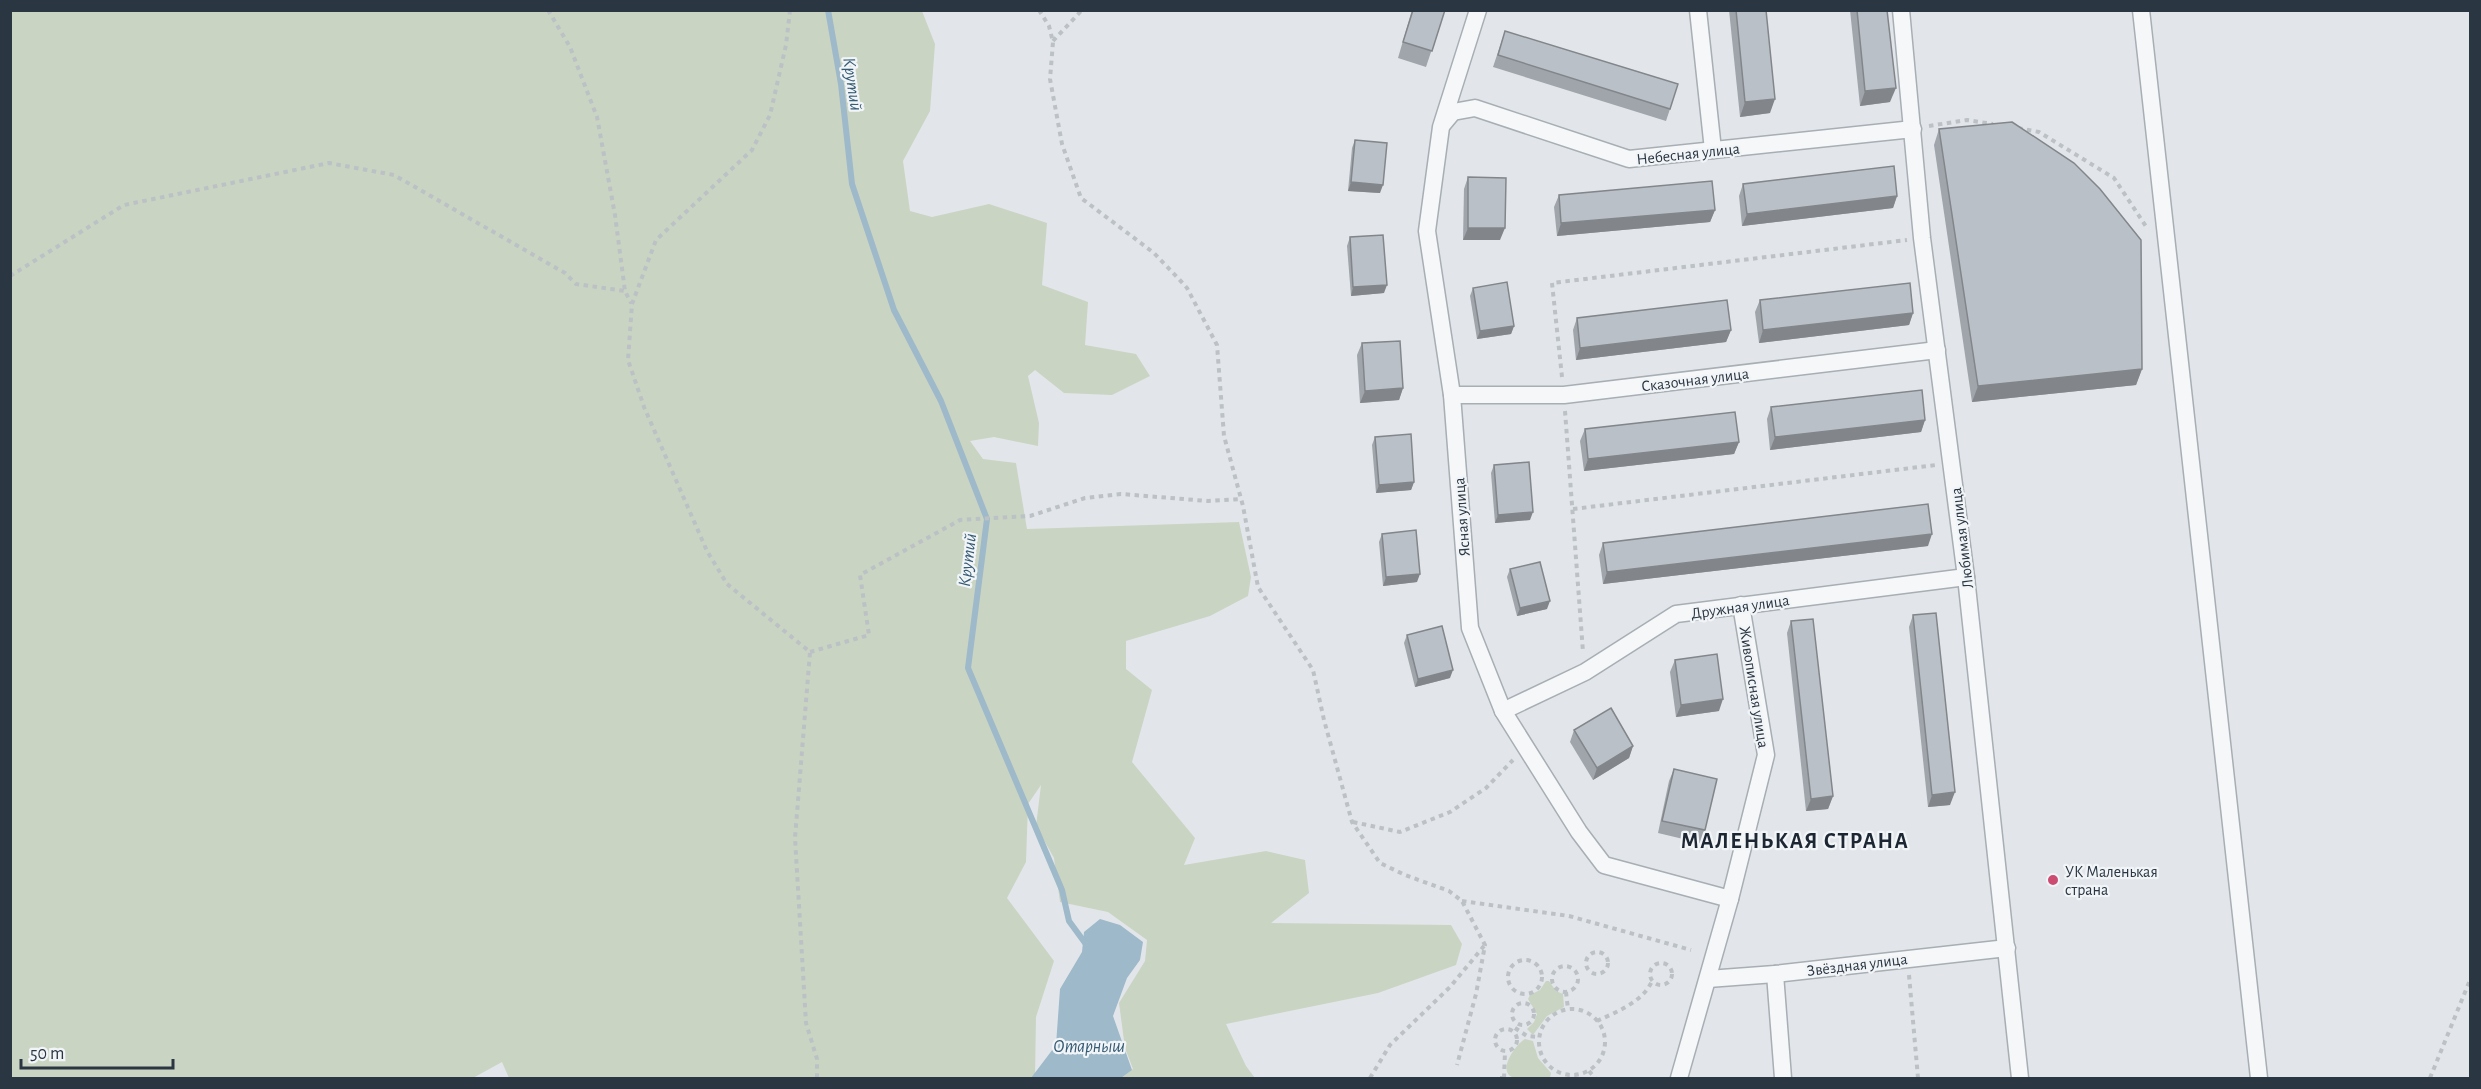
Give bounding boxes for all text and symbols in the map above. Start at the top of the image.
water label: Крутий [839,56,865,112]
street label: Небесная улица [1636,141,1741,168]
street label: Сказочная улица [1640,365,1750,396]
street label: Ясная улица [1451,477,1474,557]
street label: Любимая улица [1948,486,1977,589]
water label: Крутий [956,532,980,588]
street label: Дружная улица [1690,592,1791,623]
street label: Живописная улица [1735,625,1772,749]
district label: МАЛЕНЬКАЯ СТРАНА [1681,830,1909,852]
place label: УК Маленькая страна [2065,864,2158,898]
marker: УК Маленькая страна [2046,873,2060,887]
street label: Звёздная улица [1806,951,1908,980]
scale bar [21,1032,172,1070]
water label: Отарныш [1053,1038,1125,1056]
text: 50 m [30,1045,64,1063]

